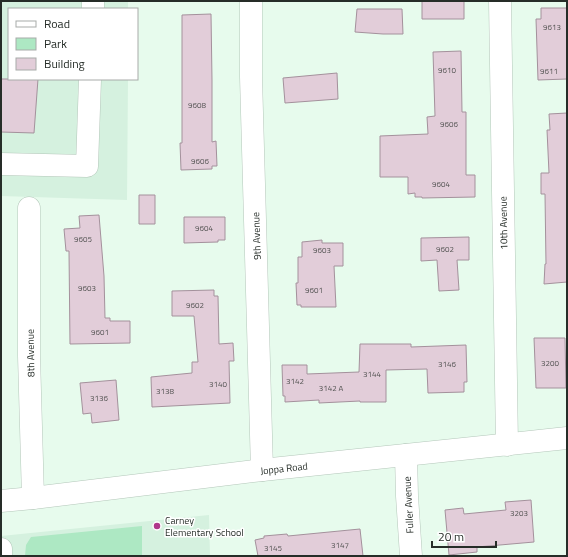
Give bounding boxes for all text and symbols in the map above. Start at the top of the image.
legend [8,8,138,80]
text: Road [44,14,70,33]
house number: 9613 [543,21,561,33]
text: Park [44,34,67,53]
text: Building [44,54,85,73]
house number: 9610 [438,64,456,76]
house number: 9611 [540,65,558,77]
house number: 9608 [188,99,206,111]
house number: 9606 [440,118,458,130]
house number: 9606 [191,155,209,167]
house number: 9604 [432,178,450,190]
street label: 10th Avenue [496,196,511,250]
street label: 9th Avenue [248,212,265,260]
house number: 9604 [195,222,213,234]
house number: 9605 [74,233,92,245]
house number: 9602 [436,243,454,255]
house number: 9603 [313,244,331,256]
house number: 9603 [78,282,96,294]
house number: 9601 [305,284,323,296]
house number: 9602 [186,299,204,311]
house number: 9601 [91,326,109,338]
street label: 8th Avenue [23,329,38,377]
house number: 3200 [541,357,559,369]
house number: 3146 [438,358,456,370]
house number: 3144 [363,368,381,380]
house number: 3142 [286,375,304,387]
house number: 3140 [209,378,227,390]
house number: 3142 A [319,382,343,394]
house number: 3138 [156,385,174,397]
house number: 3136 [90,392,108,404]
street label: Joppa Road [260,459,308,478]
street label: Fuller Avenue [400,476,417,534]
house number: 3203 [510,507,528,519]
place label: Carney Elementary School [165,513,244,540]
marker: Carney Elementary School [152,521,162,531]
scale bar [432,523,496,549]
text: 20 m [438,527,464,546]
house number: 3147 [331,539,349,551]
house number: 3145 [264,542,282,554]

